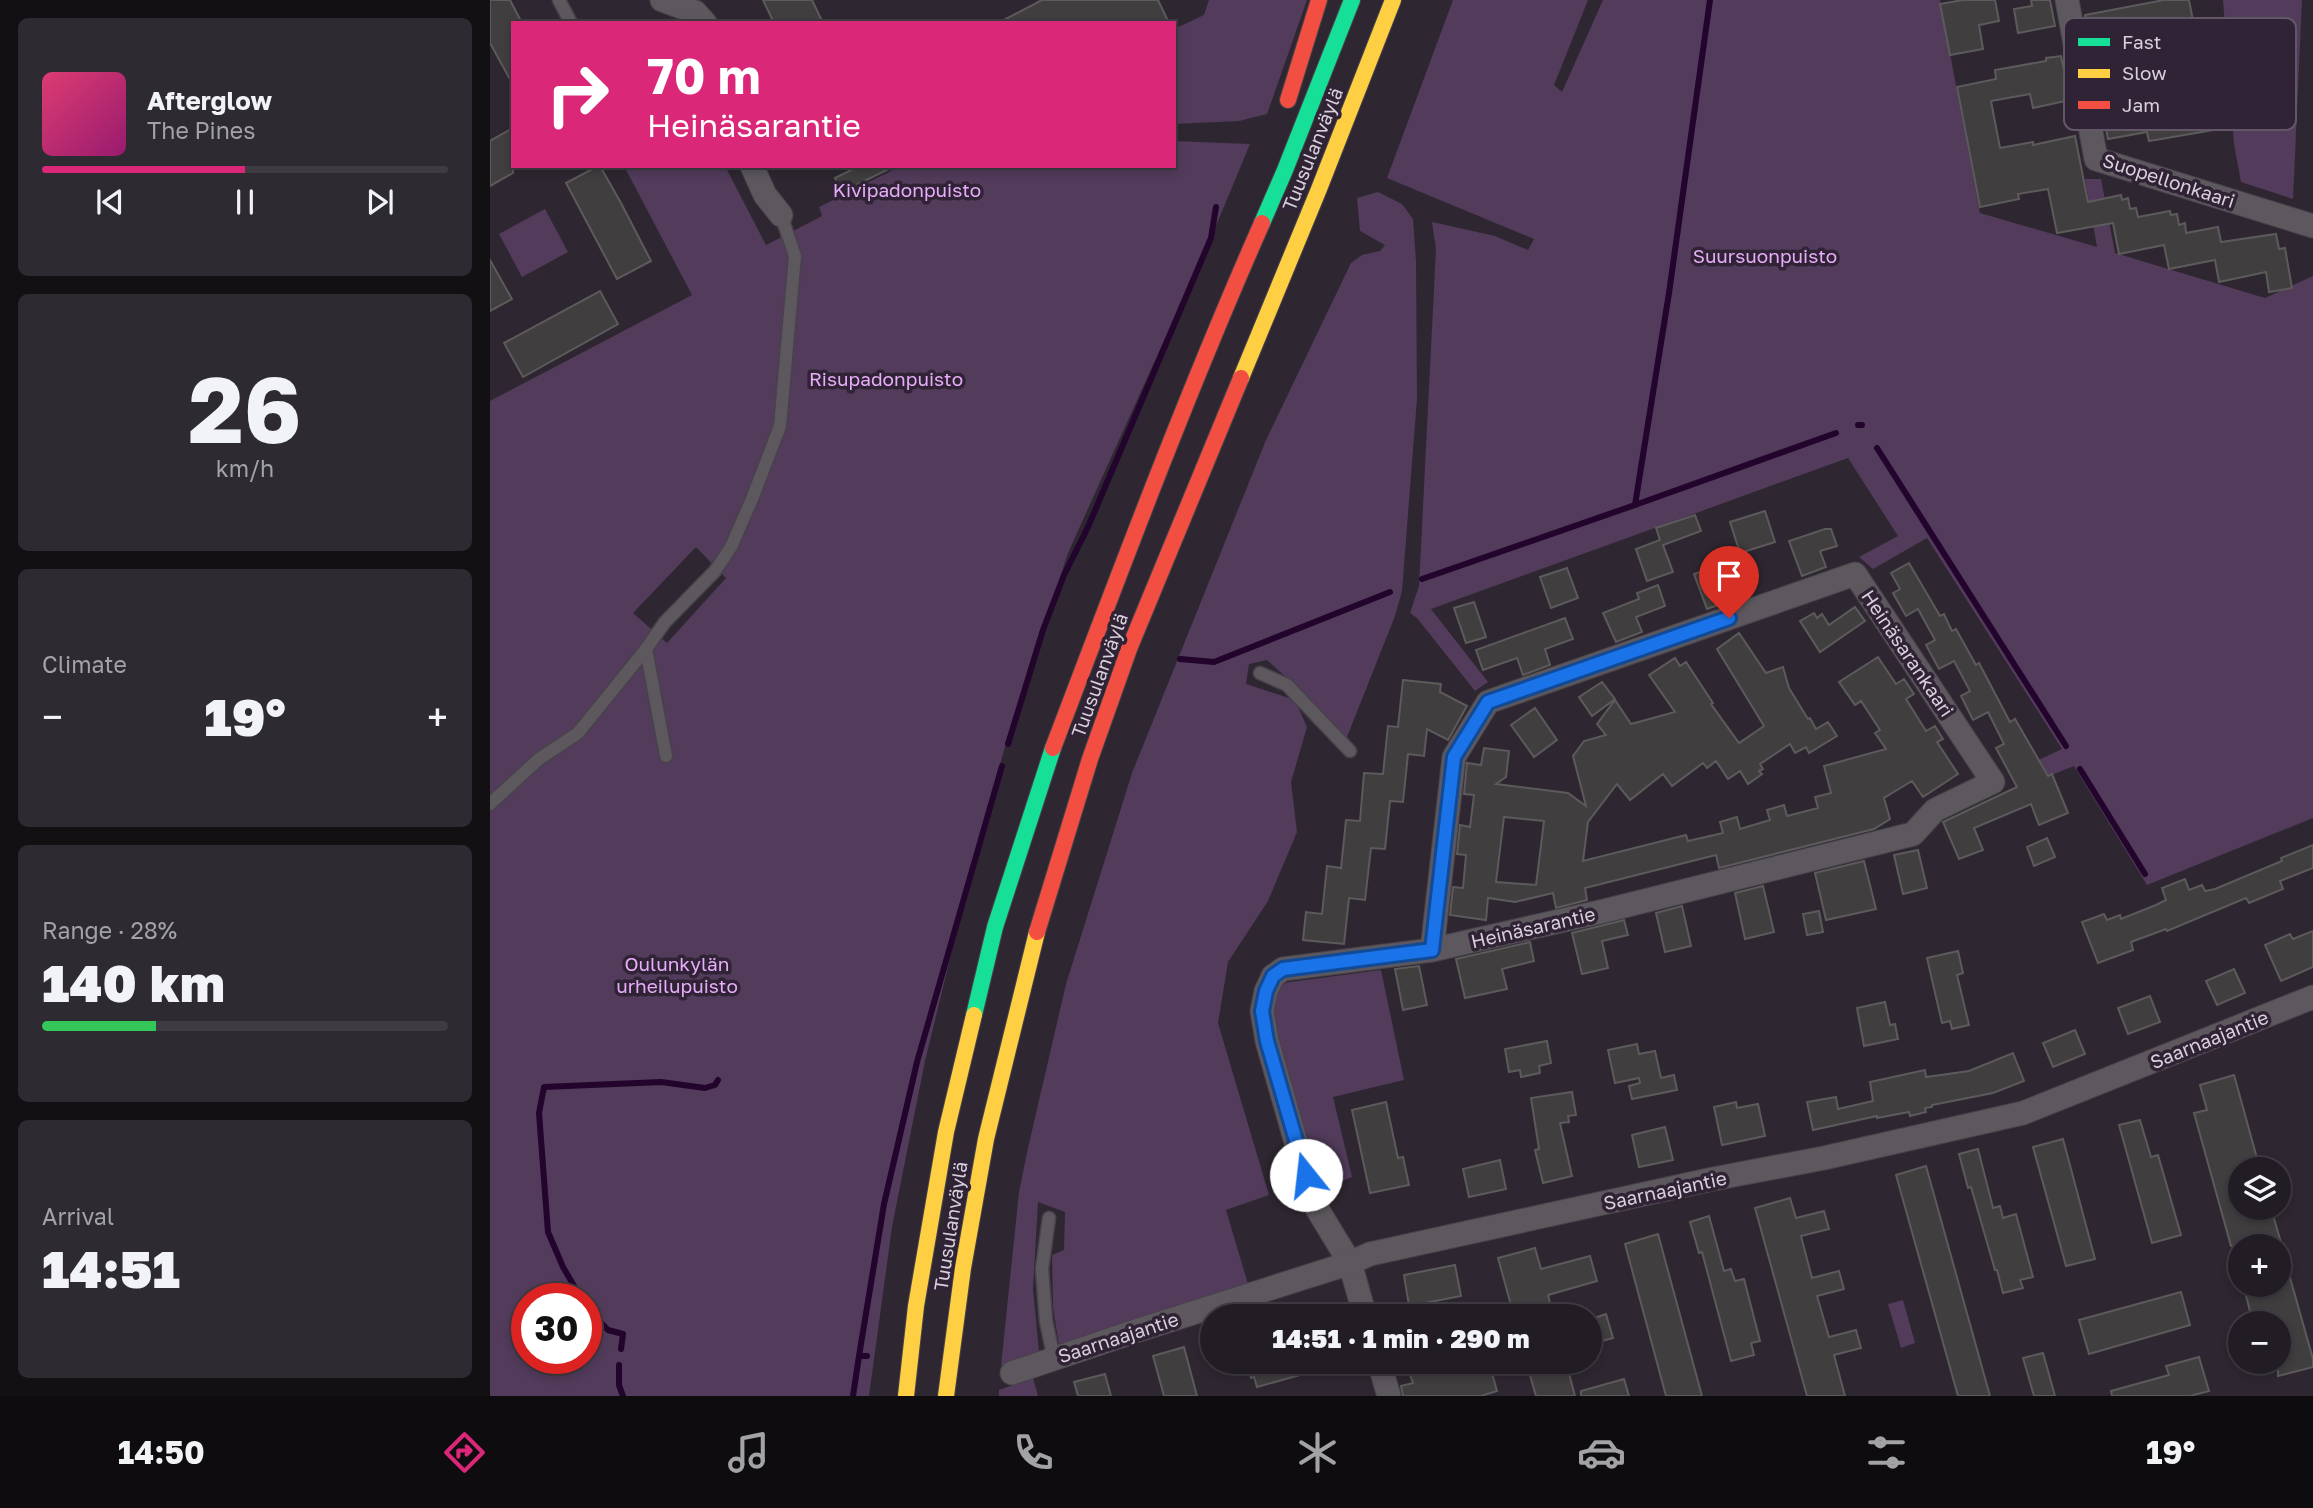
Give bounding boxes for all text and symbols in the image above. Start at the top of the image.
legend [2064,18,2296,130]
text: Fast [2122,30,2161,53]
text: 70 m [647,46,761,105]
icon: right [532,49,623,140]
text: Slow [2122,61,2167,84]
street label: Tuusulanväylä [1277,84,1347,214]
text: Afterglow [147,85,272,116]
text: Jam [2122,93,2160,116]
text: Heinäsarantie [647,106,861,144]
text: The Pines [147,116,255,144]
street label: Suopellonkaari [2100,148,2238,212]
park label: Kivipadonpuisto [833,178,981,201]
icon: previous [91,183,129,221]
icon: pause [226,183,264,221]
icon: next [361,183,399,221]
park label: Suursuonpuisto [1693,244,1837,267]
text: 26 [188,354,302,463]
park label: Risupadonpuisto [809,367,963,390]
text: km/h [216,454,274,482]
pin [1699,546,1759,618]
icon: arrive [1710,557,1748,595]
street label: Heinäsarankaari [1857,585,1959,721]
street label: Tuusulanväylä [1066,610,1132,740]
text: Climate [42,650,127,678]
text: 19° [204,685,286,747]
text: − [42,694,63,739]
text: + [427,694,448,739]
street label: Heinäsarantie [1469,902,1597,952]
text: Range · 28% [42,916,177,944]
text: 140 km [42,951,225,1013]
park label: Oulunkylän urheilupuisto [616,952,738,997]
street label: Saarnaajantie [2147,1005,2271,1073]
position arrow [1269,1138,1343,1212]
map controls [2228,1157,2291,1374]
button: layers [2228,1157,2291,1220]
street label: Tuusulanväylä [928,1160,972,1292]
street label: Saarnaajantie [1601,1166,1729,1214]
text: Arrival [42,1202,114,1230]
button: + [2228,1234,2291,1297]
text: 14:51 [42,1237,180,1299]
speed limit sign: 30 [511,1283,602,1374]
street label: Saarnaajantie [1055,1307,1181,1367]
button: − [2228,1311,2291,1374]
text: 14:51 · 1 min · 290 m [1272,1323,1530,1354]
icon: directions [440,1428,489,1477]
icon: music [724,1428,773,1477]
icon: phone [1009,1428,1058,1477]
icon: climate [1293,1428,1342,1477]
icon: car [1577,1428,1626,1477]
icon: filters [1862,1428,1911,1477]
text: 14:50 [118,1433,205,1471]
text: 19° [2146,1433,2195,1471]

